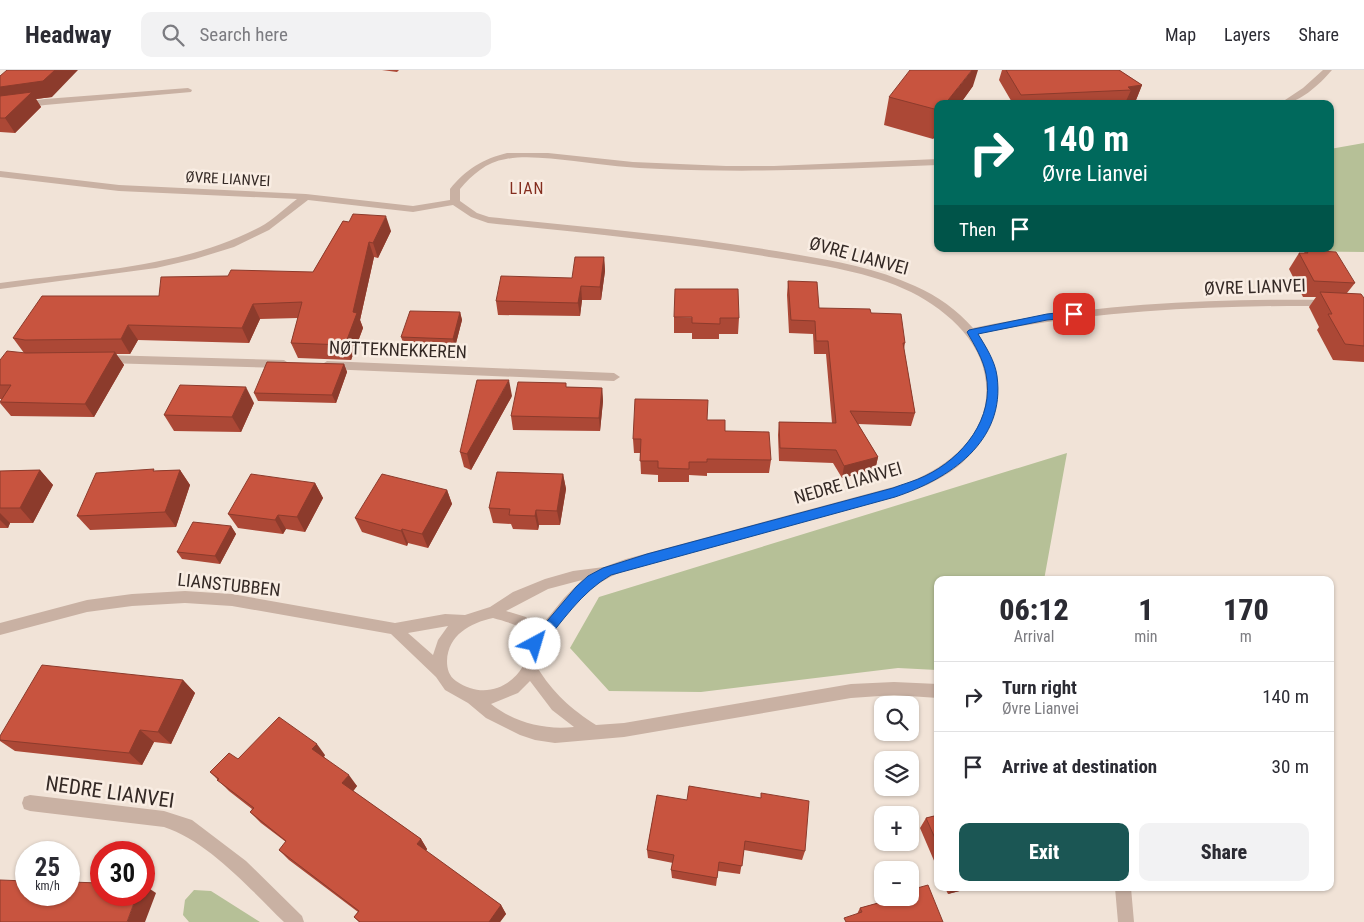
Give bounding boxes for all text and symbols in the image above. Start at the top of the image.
search box [141,12,491,57]
text: Headway [25,21,111,49]
icon: search [159,21,187,49]
text: Search here [199,23,288,46]
text: Map [1165,24,1196,45]
text: Layers [1224,24,1271,45]
text: Share [1299,24,1339,45]
text: 140 m [1042,119,1129,160]
icon: right [959,120,1024,185]
text: Øvre Lianvei [1042,161,1148,186]
street label: ØVRE LIANVEI [185,168,271,190]
district label: LIAN [510,179,544,198]
icon: arrive [1006,215,1034,243]
text: Then [959,218,996,241]
street label: ØVRE LIANVEI [807,232,911,279]
street label: ØVRE LIANVEI [1204,274,1306,299]
pin [1053,293,1095,335]
icon: arrive [1060,300,1088,328]
street label: NØTTEKNEKKEREN [329,337,467,362]
street label: NEDRE LIANVEI [791,457,904,508]
street label: LIANSTUBBEN [177,569,282,600]
text: 06:12 [999,592,1069,627]
text: 1 [1138,592,1153,627]
text: 170 [1223,592,1269,627]
position arrow [508,617,560,669]
text: Arrival [1014,627,1054,646]
text: min [1134,627,1158,646]
text: m [1240,627,1252,646]
text: Turn right [1002,676,1077,699]
icon: right [959,683,987,711]
text: 140 m [1262,685,1309,708]
map controls [874,696,919,906]
button: search [874,696,919,741]
text: Øvre Lianvei [1002,699,1079,718]
button: layers [874,751,919,796]
icon: arrive [959,753,987,781]
text: Arrive at destination [1002,755,1157,778]
text: 30 m [1272,755,1309,778]
street label: NEDRE LIANVEI [44,771,176,813]
button: + [874,806,919,851]
button: Exit [959,823,1129,881]
button: Share [1139,823,1309,881]
speed limit sign: 30 [90,841,155,906]
text: 25 [35,853,60,882]
button: − [874,861,919,906]
text: km/h [35,879,60,893]

